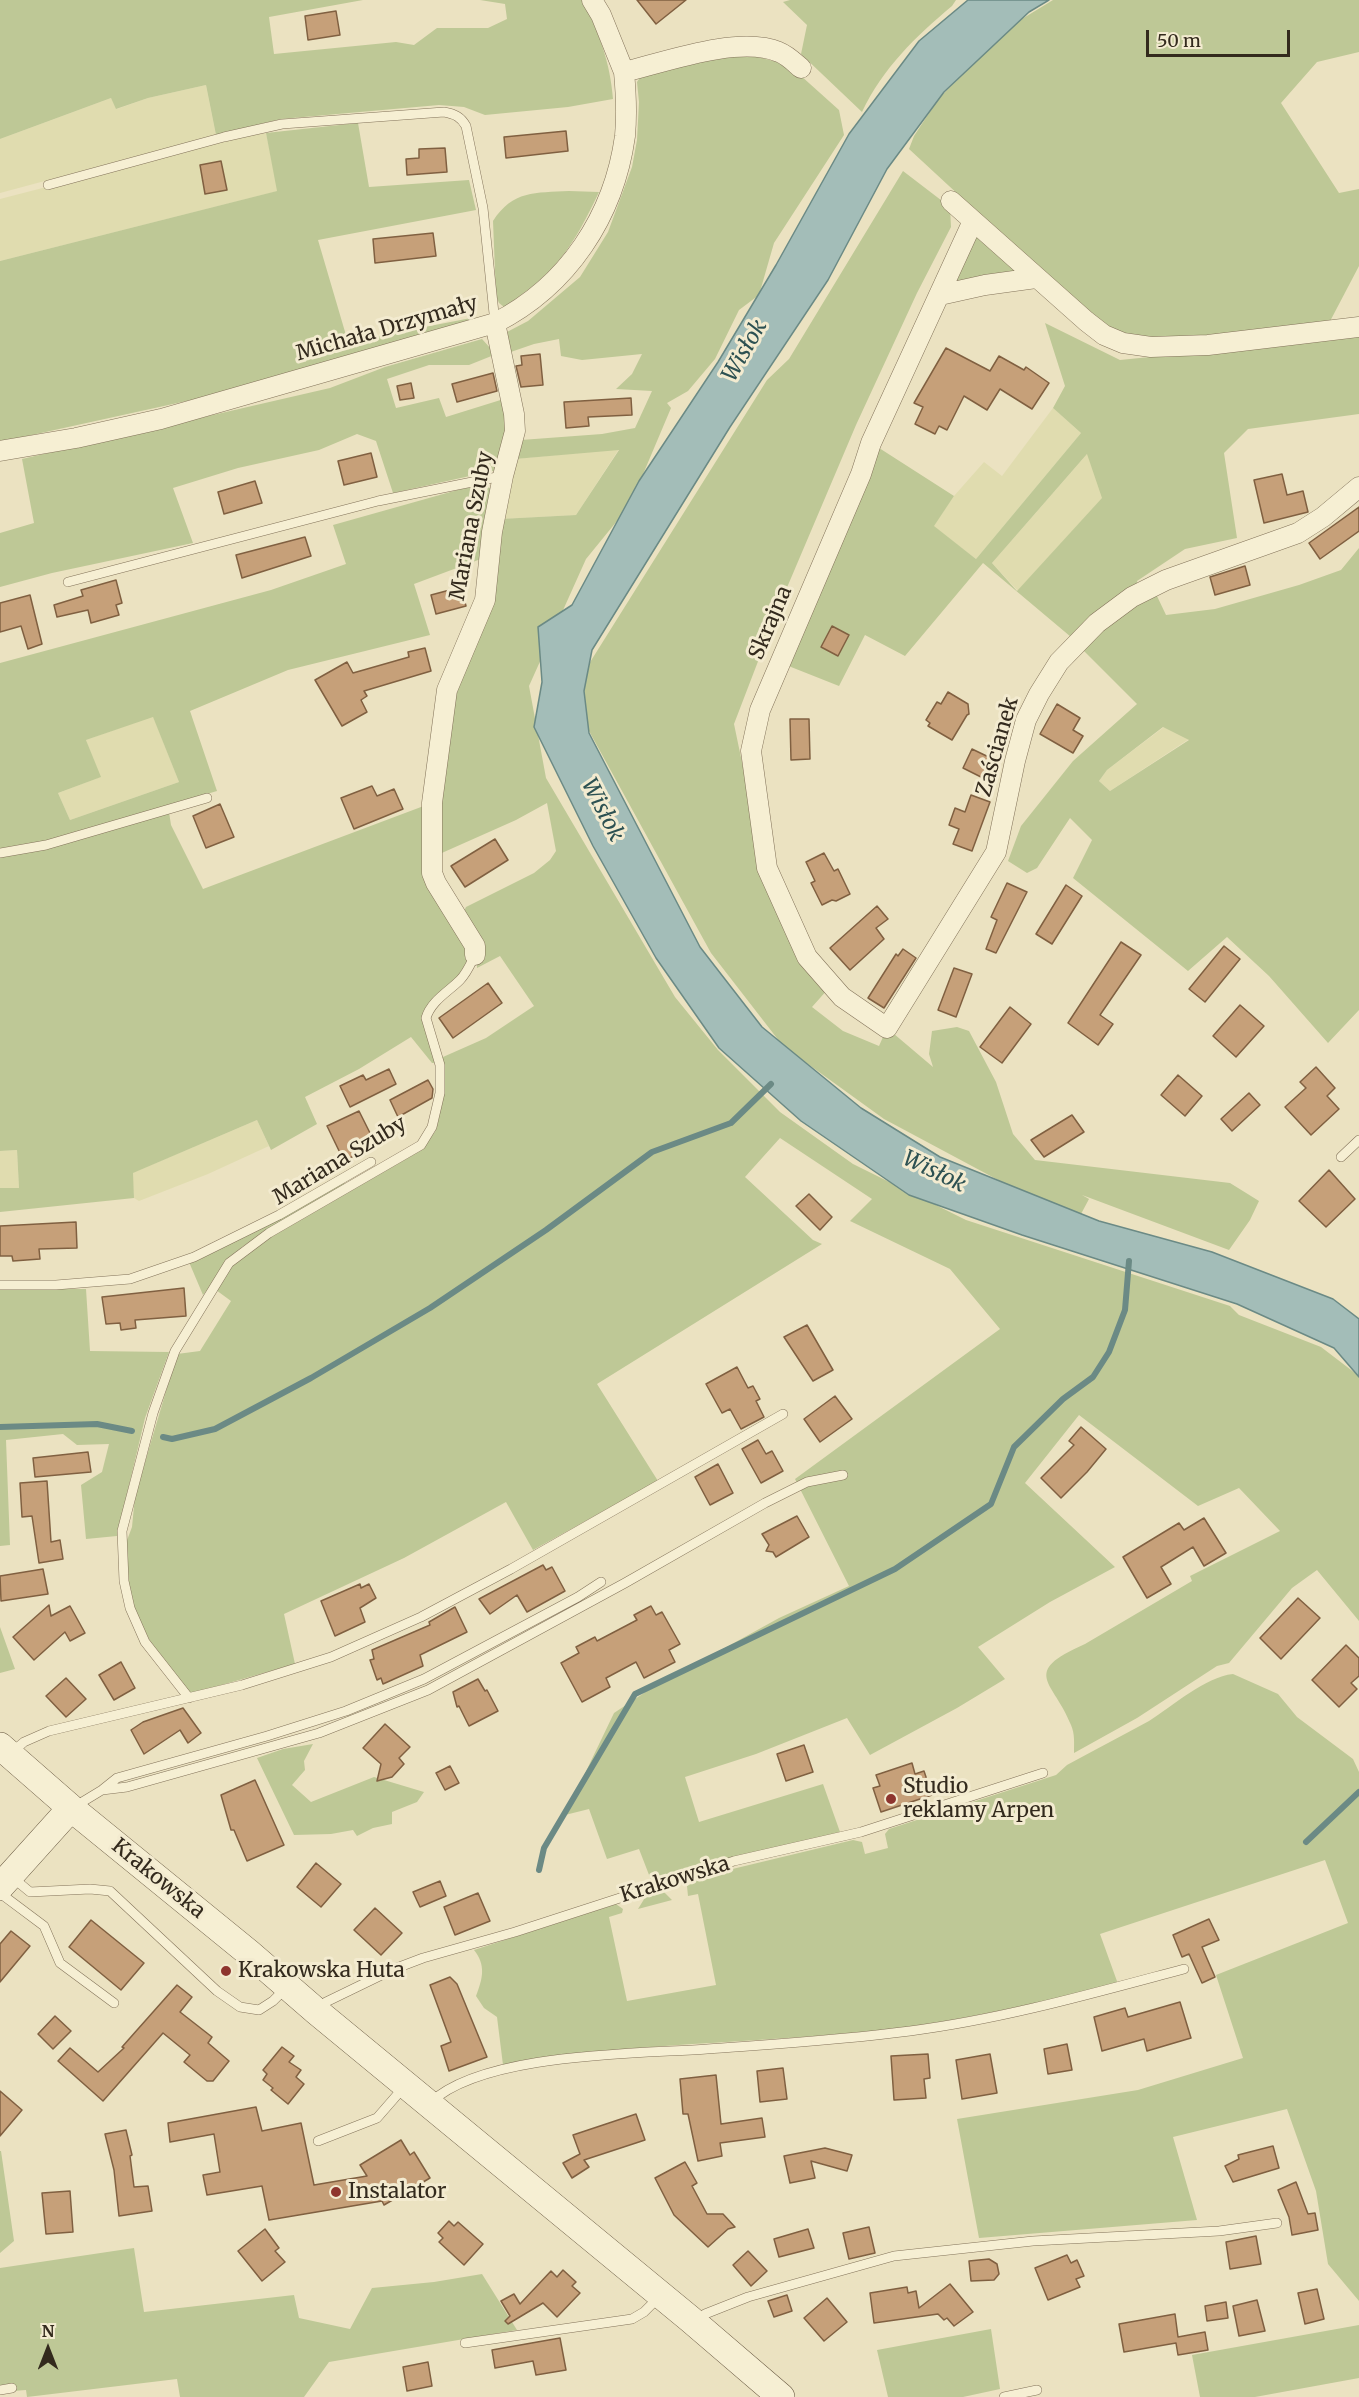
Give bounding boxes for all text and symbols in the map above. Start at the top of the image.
scale bar [1149,18,1293,56]
text: 50 m [1157,29,1201,52]
street label: Michała Drzymały [293,291,481,367]
water label: Wisłok [717,315,773,387]
street label: Mariana Szuby [445,450,499,602]
street label: Skrajna [744,582,798,664]
street label: Zaścianek [972,694,1024,800]
water label: Wisłok [575,774,629,846]
street label: Mariana Szuby [269,1111,411,1211]
water label: Wisłok [898,1145,970,1199]
place label: Studio reklamy Arpen [903,1774,1054,1824]
marker: Studio reklamy Arpen [884,1792,898,1806]
street label: Krakowska [106,1834,210,1924]
street label: Krakowska [617,1851,733,1909]
place label: Krakowska Huta [238,1958,405,1984]
marker: Krakowska Huta [219,1964,233,1978]
place label: Instalator [348,2179,446,2205]
marker: Instalator [329,2185,343,2199]
north arrow [18,2319,78,2379]
text: N [42,2321,54,2341]

